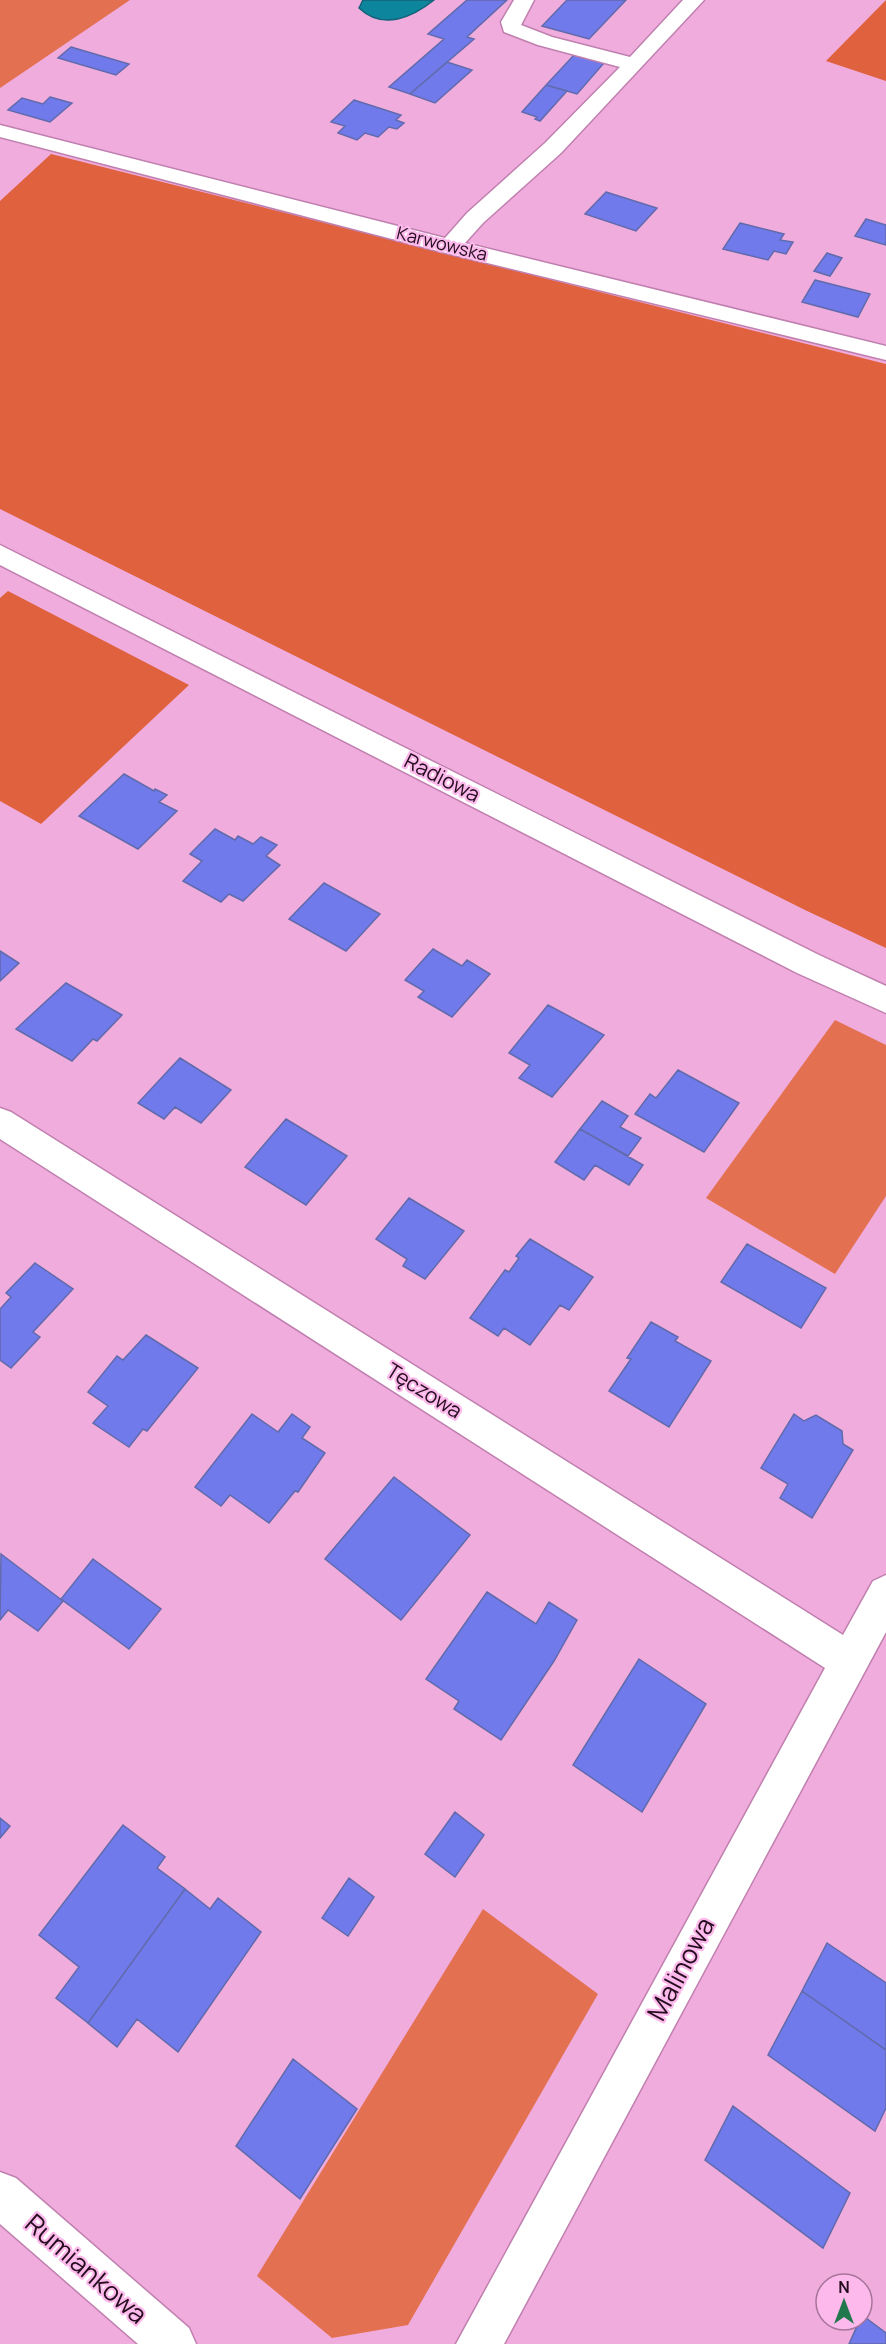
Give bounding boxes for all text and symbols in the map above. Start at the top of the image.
street label: Karwowska [394,220,490,266]
street label: Radiowa [400,746,485,808]
street label: Tęczowa [381,1356,468,1424]
street label: Malinowa [638,1911,722,2027]
street label: Rumiankowa [18,2205,155,2331]
north arrow [814,2272,874,2332]
text: N [838,2276,850,2298]

